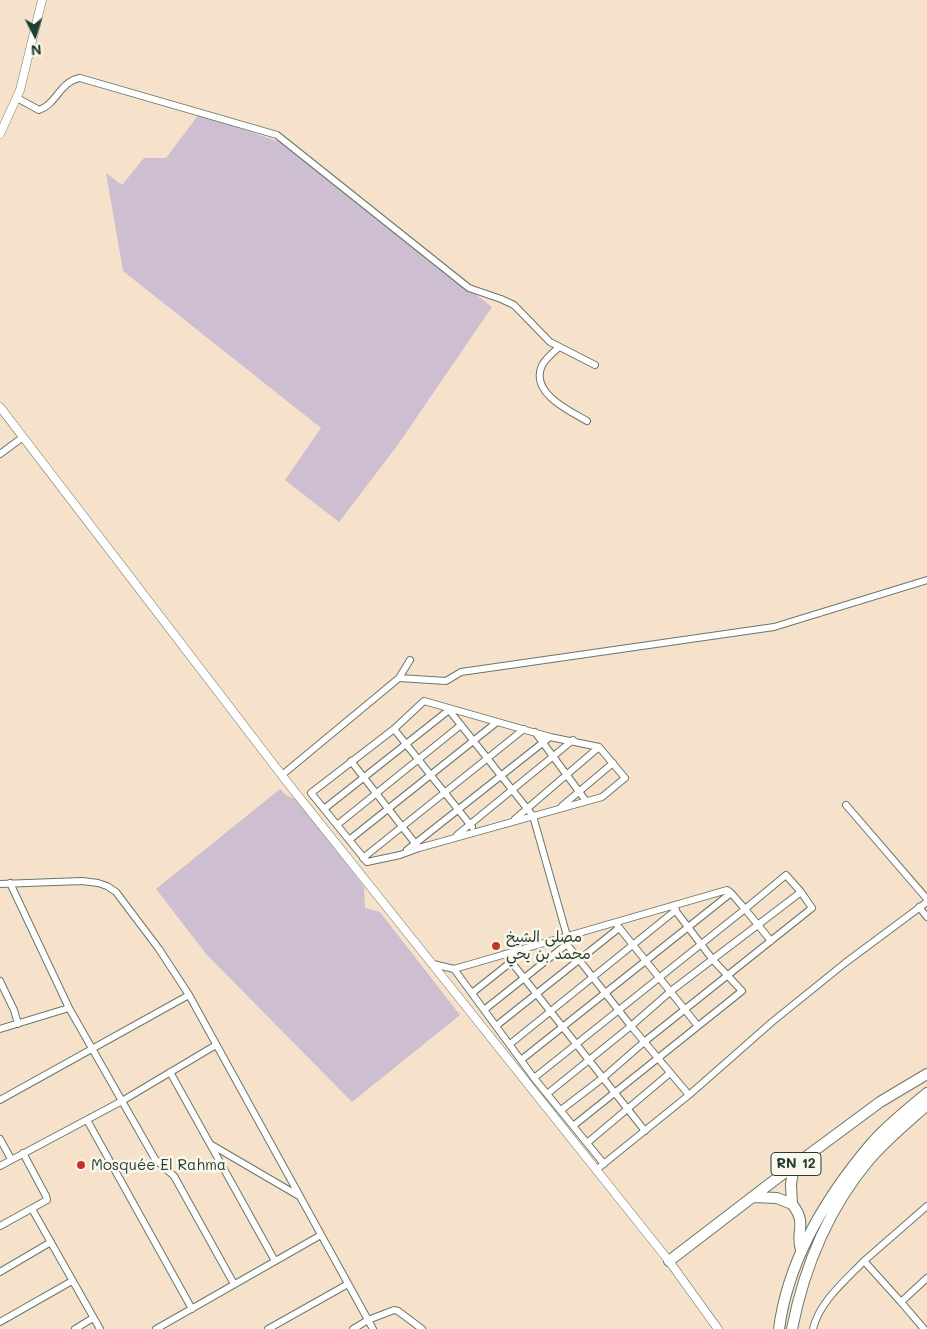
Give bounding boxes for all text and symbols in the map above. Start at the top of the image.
north arrow [10,10,60,60]
text: N [30,41,42,60]
place label: مصلى الشيخ محمد بن يحي [506,928,591,963]
marker: مصلى الشيخ محمد بن يحي [490,940,502,952]
road number: RN 12 [771,1152,821,1176]
place label: Mosquée El Rahma [91,1156,226,1174]
marker: Mosquée El Rahma [75,1159,87,1171]

